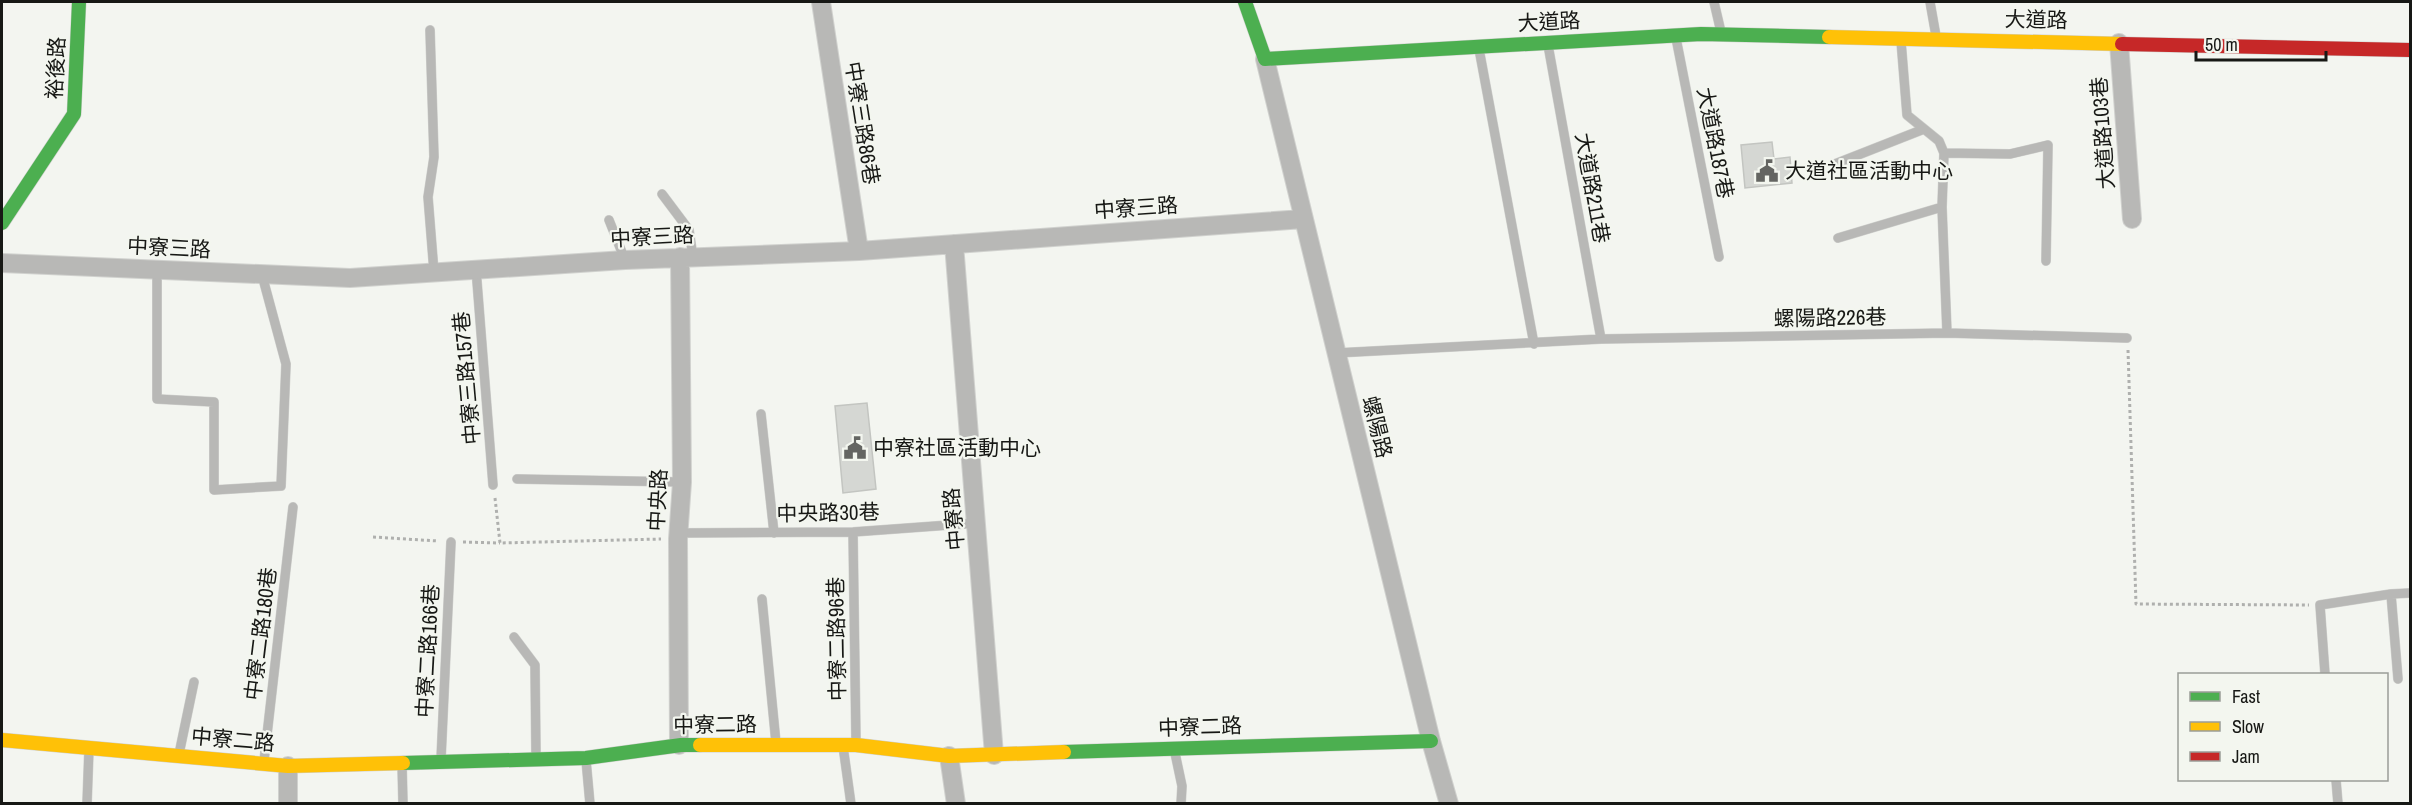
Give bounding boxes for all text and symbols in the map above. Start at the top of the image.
street label: 大道路 [2004,4,2068,35]
street label: 大道路 [1517,5,1581,38]
scale bar [2196,24,2326,62]
text: 50 m [2205,32,2238,57]
street label: 裕後路 [39,36,72,100]
street label: 中寮三路86巷 [838,59,887,187]
street label: 大道路103巷 [2084,76,2121,190]
street label: 大道路187巷 [1691,85,1740,201]
street label: 大道路211巷 [1569,131,1616,245]
place label: 大道社區活動中心 [1785,156,1953,185]
public building icon: 大道社區活動中心 [1754,158,1780,184]
street label: 中寮三路 [1093,190,1179,225]
street label: 中寮三路 [609,220,695,253]
street label: 中寮三路 [126,231,212,264]
street label: 螺陽路226巷 [1773,302,1887,333]
street label: 中寮三路157巷 [446,310,487,446]
street label: 螺陽路 [1356,393,1399,461]
place label: 中寮社區活動中心 [873,433,1041,462]
public building icon: 中寮社區活動中心 [842,435,868,461]
street label: 中央路 [641,468,674,532]
street label: 中寮路 [936,486,971,552]
street label: 中央路30巷 [776,497,880,528]
street label: 中寮二路180巷 [238,566,283,702]
street label: 中寮二路96巷 [821,577,852,701]
street label: 中寮二路166巷 [410,583,445,719]
legend [2178,673,2388,781]
text: Fast [2232,684,2260,709]
street label: 中寮二路 [673,709,757,740]
street label: 中寮二路 [1158,711,1242,742]
text: Slow [2232,714,2264,739]
street label: 中寮二路 [190,721,276,758]
text: Jam [2232,744,2260,769]

